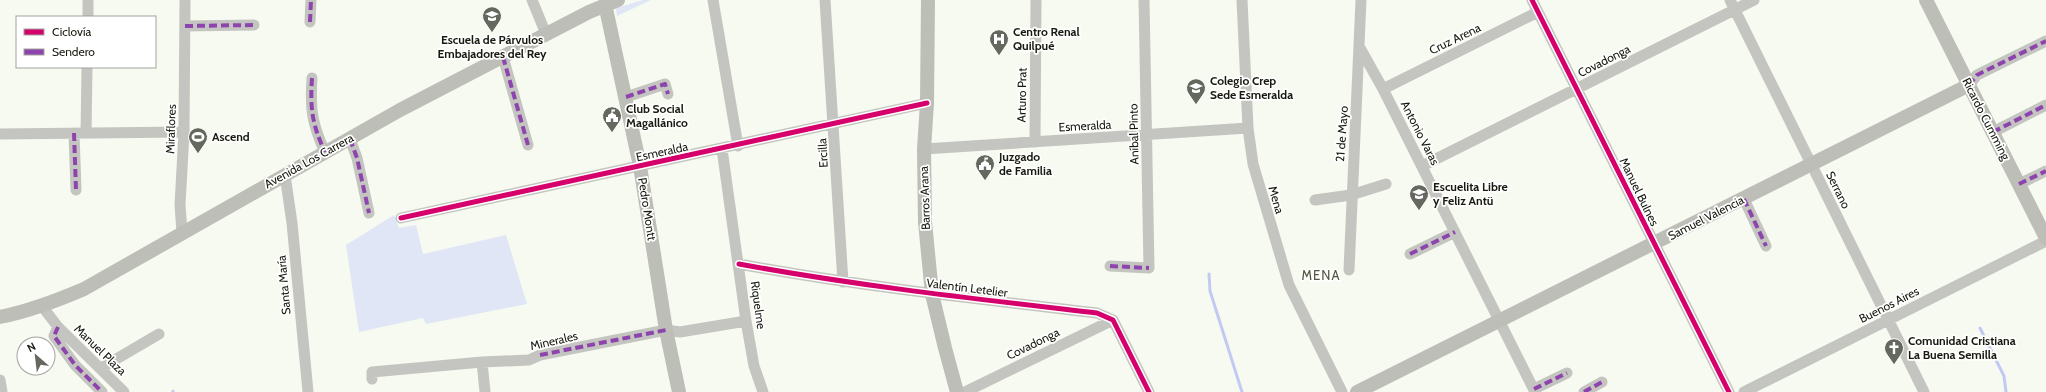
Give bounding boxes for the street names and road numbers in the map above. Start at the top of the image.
street label: Cruz Arena [1427,20,1483,57]
street label: Covadonga [1575,41,1633,80]
street label: Arturo Prat [1014,68,1029,122]
street label: Ricardo Cumming [1959,75,2014,163]
street label: Antonio Varas [1398,98,1443,167]
street label: Aníbal Pinto [1125,103,1142,165]
street label: Miraflores [162,104,179,154]
street label: 21 de Mayo [1332,105,1351,162]
street label: Esmeralda [1058,117,1112,134]
street label: Avenida Los Carrera [262,130,356,191]
street label: Ercilla [814,138,831,168]
street label: Esmeralda [634,139,690,164]
street label: Manuel Bulnes [1616,155,1662,228]
street label: Barros Arana [916,166,933,230]
street label: Serrano [1823,169,1854,211]
street label: Pedro Montt [635,176,660,241]
street label: Mena [1265,184,1288,216]
street label: Samuel Valencia [1665,192,1746,243]
street label: Santa María [273,255,294,315]
street label: Valentín Letelier [926,275,1009,300]
street label: Riquelme [748,280,769,330]
street label: Buenos Aires [1856,283,1921,326]
street label: Manuel Plaza [71,321,130,378]
street label: Covadonga [1004,324,1062,363]
street label: Minerales [529,328,579,353]

